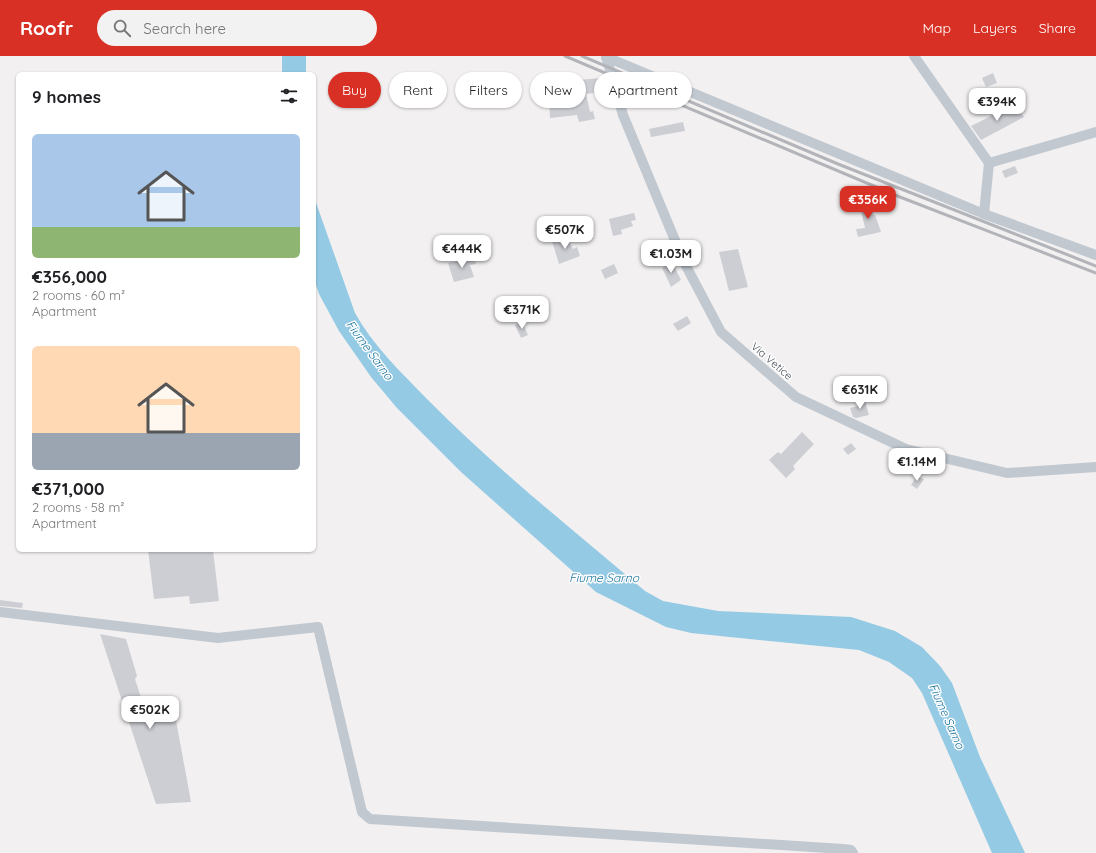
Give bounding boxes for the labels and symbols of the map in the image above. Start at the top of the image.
pin: €394K [969,88,1025,122]
pin: €356K [840,186,896,220]
pin: €507K [537,216,593,250]
pin: €444K [434,235,490,269]
pin: €1.03M [638,240,704,274]
pin: €371K [494,296,550,330]
water label: Fiume Sarno [343,317,397,383]
street label: Via Vetice [748,339,796,383]
pin: €631K [832,376,888,410]
pin: €1.14M [884,448,950,482]
water label: Fiume Sarno [569,570,640,585]
water label: Fiume Sarno [926,681,968,752]
pin: €502K [122,696,178,730]

